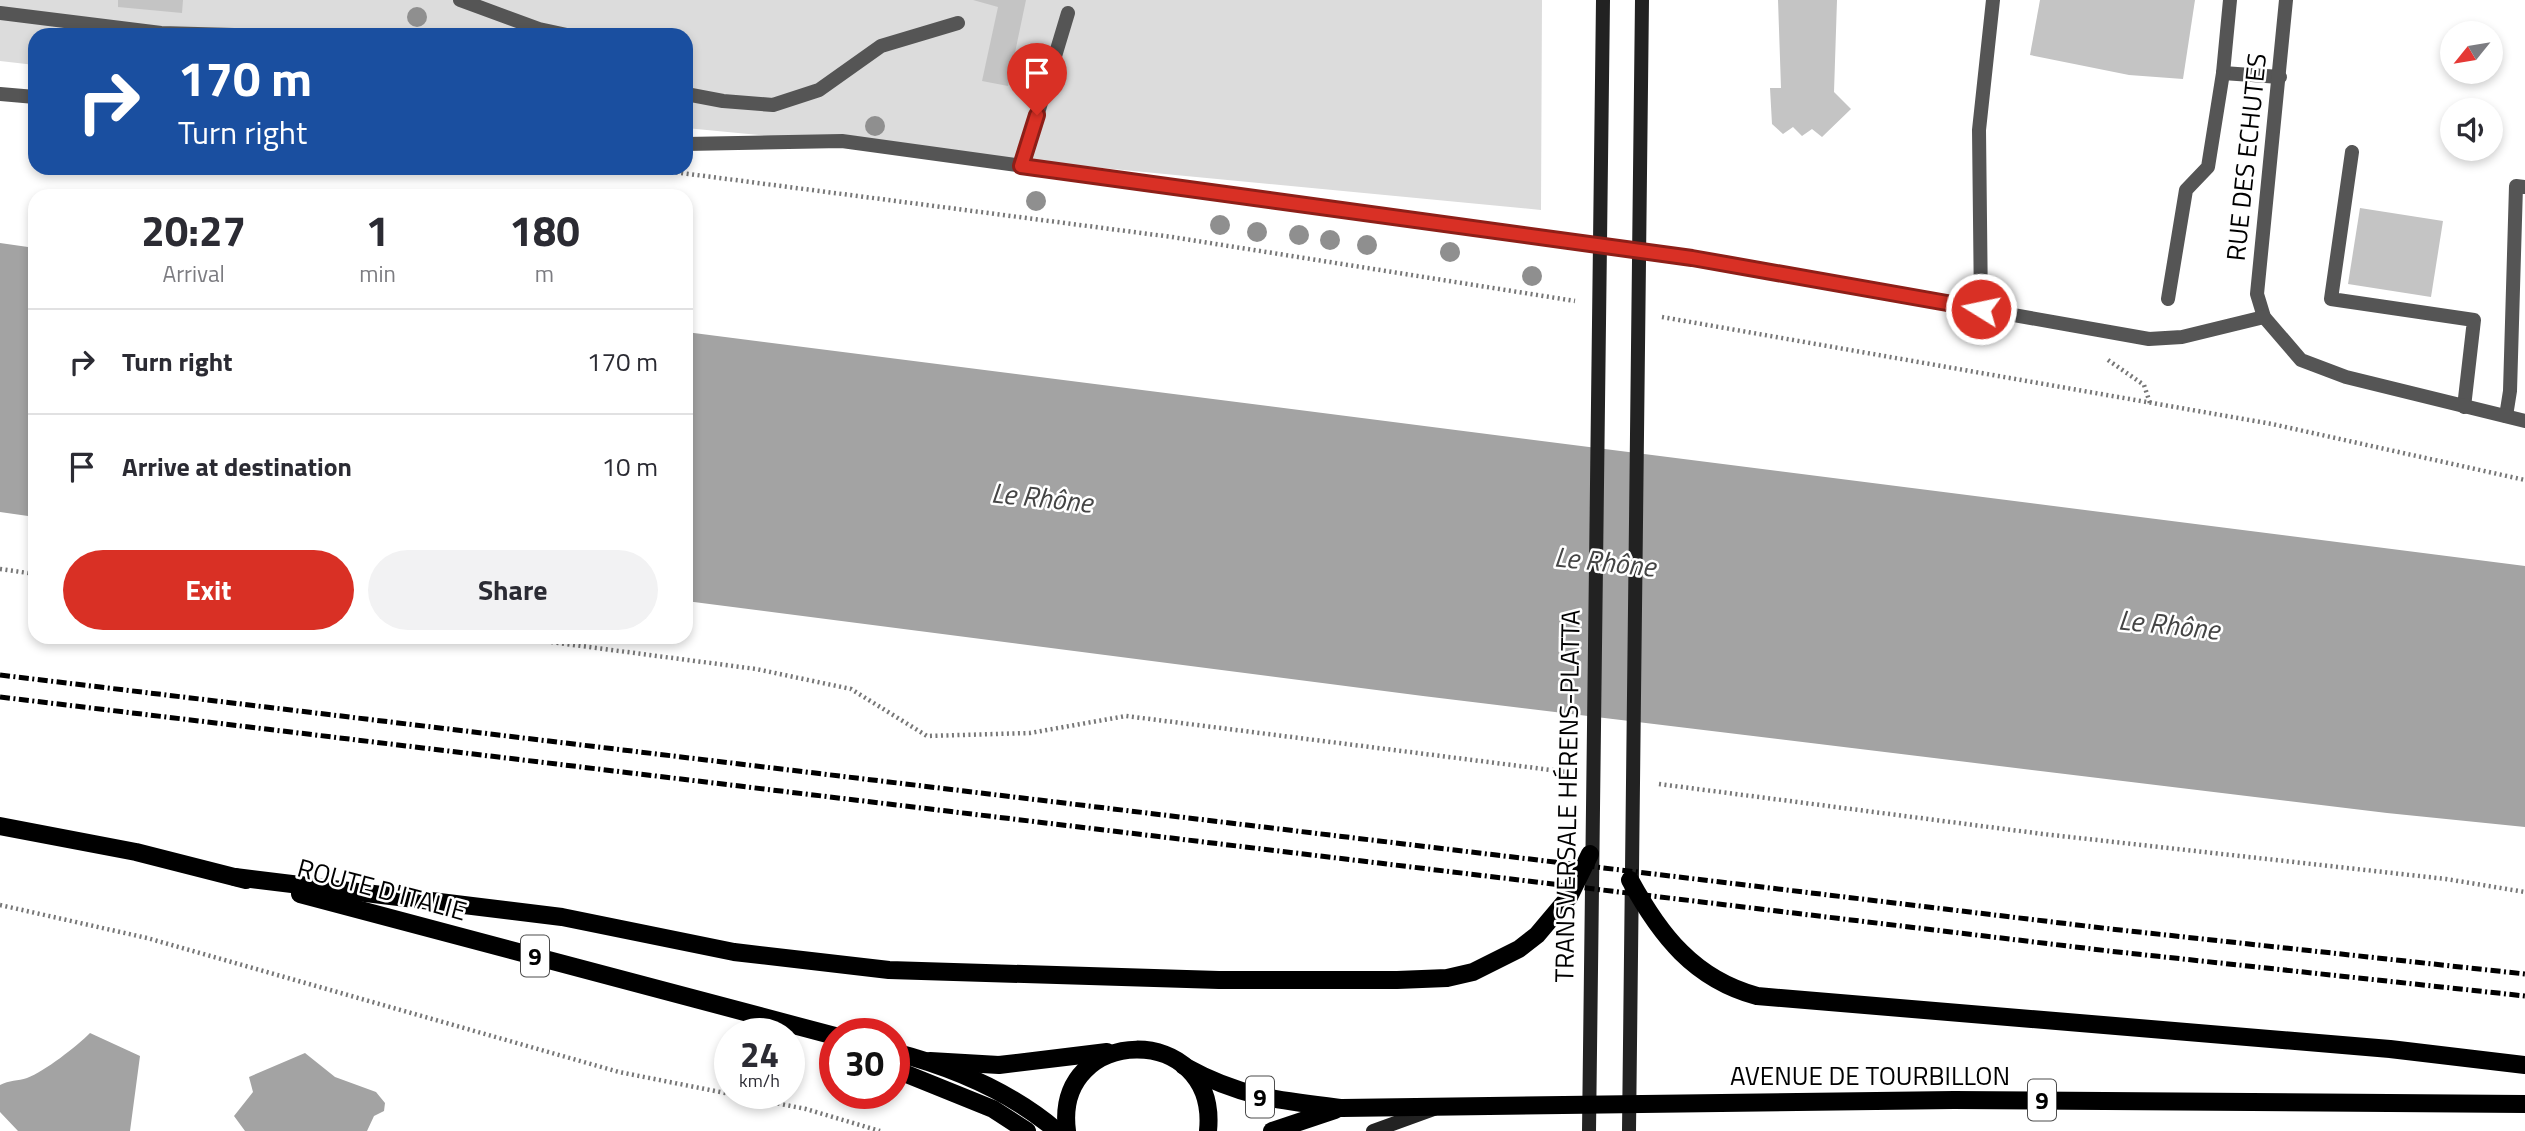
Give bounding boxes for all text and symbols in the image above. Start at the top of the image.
north arrow [2440,21,2502,84]
map controls [2440,21,2503,161]
text: 170 m [178,40,312,115]
pin [1007,43,1067,115]
street label: RUE DES ECHUTES [2216,51,2276,263]
icon: arrive [1018,54,1056,92]
icon: right [63,56,154,147]
button: sound [2440,98,2503,161]
text: Turn right [178,108,307,156]
text: 20:27 [141,198,246,262]
text: 1 [366,198,389,262]
text: 180 [509,198,580,262]
text: Arrival [162,256,225,291]
text: min [359,256,396,291]
text: m [535,256,554,291]
position arrow [1944,272,2018,346]
text: Turn right [122,342,233,381]
text: 170 m [587,342,658,381]
icon: right [63,343,101,381]
text: Arrive at destination [122,447,352,486]
text: 10 m [601,447,658,486]
icon: arrive [63,448,101,486]
water label: Le Rhône [989,470,1097,524]
water label: Le Rhône [1552,534,1660,588]
button: Exit [63,550,354,630]
button: Share [368,550,658,630]
water label: Le Rhône [2116,597,2224,651]
street label: TRANSVERSALE HÉRENS-PLATTA [1544,609,1590,983]
street label: ROUTE D'ITALIE [293,848,471,930]
road number: 9 [521,936,549,976]
speed limit sign: 30 [819,1018,910,1109]
text: 24 [740,1027,779,1081]
street label: AVENUE DE TOURBILLON [1730,1056,2010,1095]
text: km/h [739,1067,780,1094]
road number: 9 [1246,1077,1274,1118]
road number: 9 [2028,1080,2056,1120]

